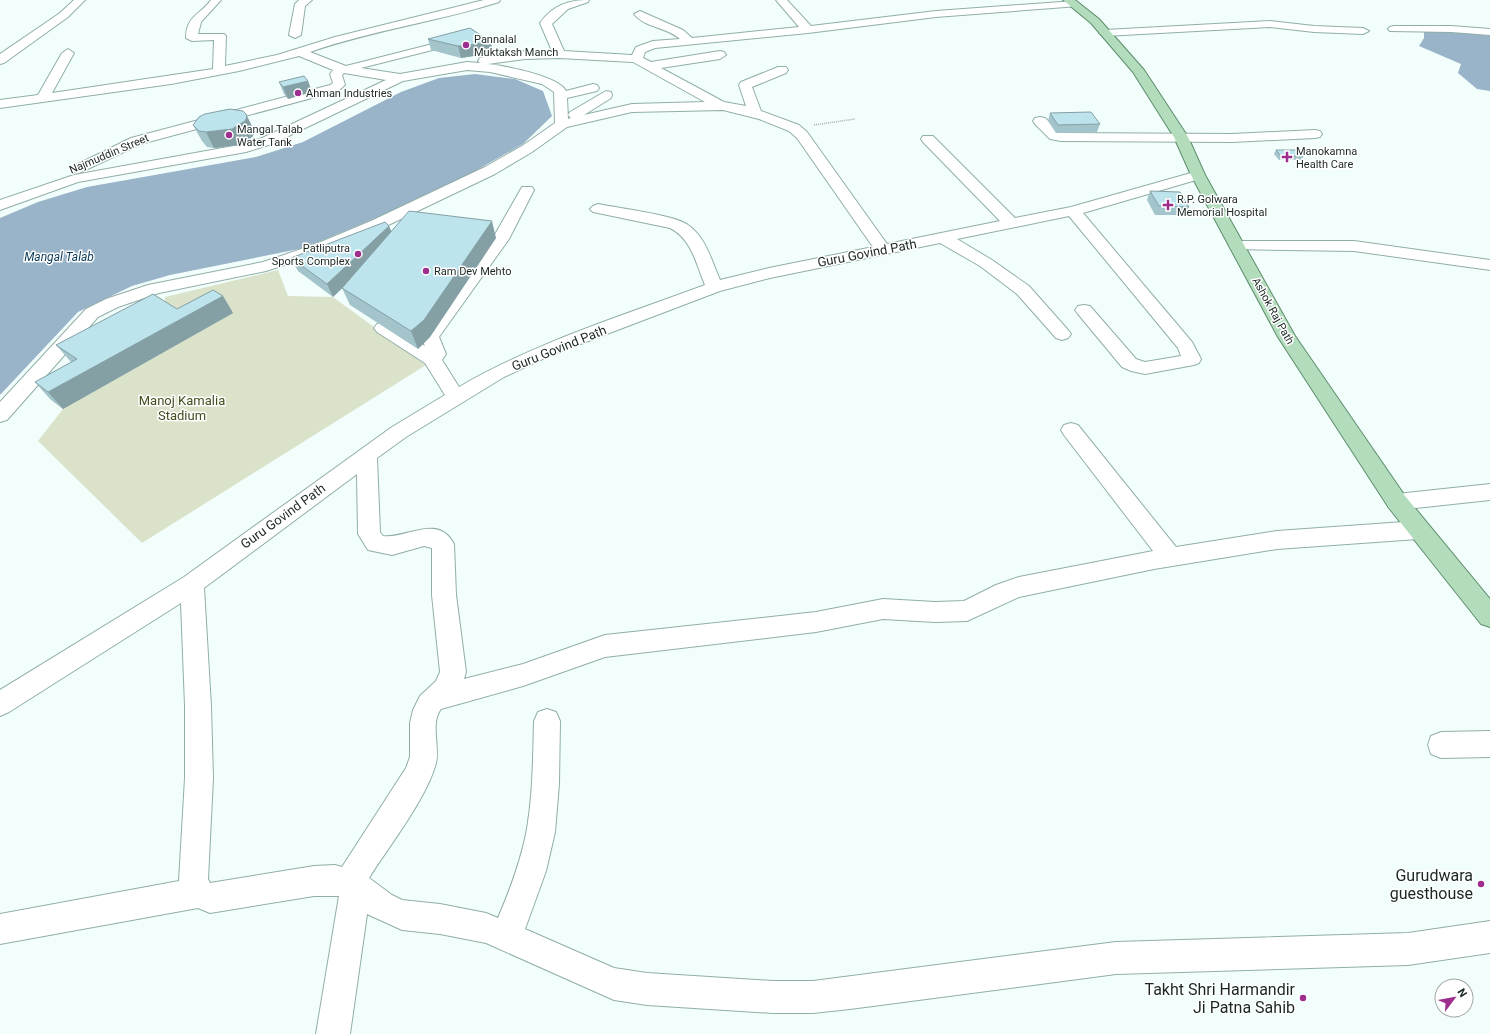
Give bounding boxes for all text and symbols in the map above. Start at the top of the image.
place label: Pannalal Muktaksh Manch [474,33,558,59]
marker: Pannalal Muktaksh Manch [461,40,471,50]
place label: Ahman Industries [306,87,393,100]
marker: Ahman Industries [293,88,303,98]
place label: Mangal Talab Water Tank [237,123,303,149]
marker: Mangal Talab Water Tank [224,130,234,140]
street label: Najmuddin Street [67,131,151,177]
place label: Manokamna Health Care [1296,145,1357,171]
marker: Manokamna Health Care [1281,151,1293,163]
place label: R.P. Golwara Memorial Hospital [1177,193,1267,219]
marker: R.P. Golwara Memorial Hospital [1162,199,1174,211]
street label: Guru Govind Path [816,236,918,270]
place label: Patliputra Sports Complex [272,242,351,268]
marker: Patliputra Sports Complex [353,249,363,259]
water label: Mangal Talab [24,250,94,264]
place label: Ram Dev Mehto [434,265,511,278]
marker: Ram Dev Mehto [421,266,431,276]
street label: Ashok Raj Path [1249,275,1297,347]
street label: Guru Govind Path [509,322,609,374]
park label: Manoj Kamalia Stadium [139,393,225,423]
street label: Guru Govind Path [238,480,328,552]
place label: Gurudwara guesthouse [1390,866,1473,903]
marker: Gurudwara guesthouse [1476,879,1486,889]
north arrow [1434,978,1474,1018]
place label: Takht Shri Harmandir Ji Patna Sahib [1144,980,1296,1017]
text: N [1454,986,1470,1000]
marker: Takht Shri Harmandir Ji Patna Sahib [1298,993,1308,1003]

